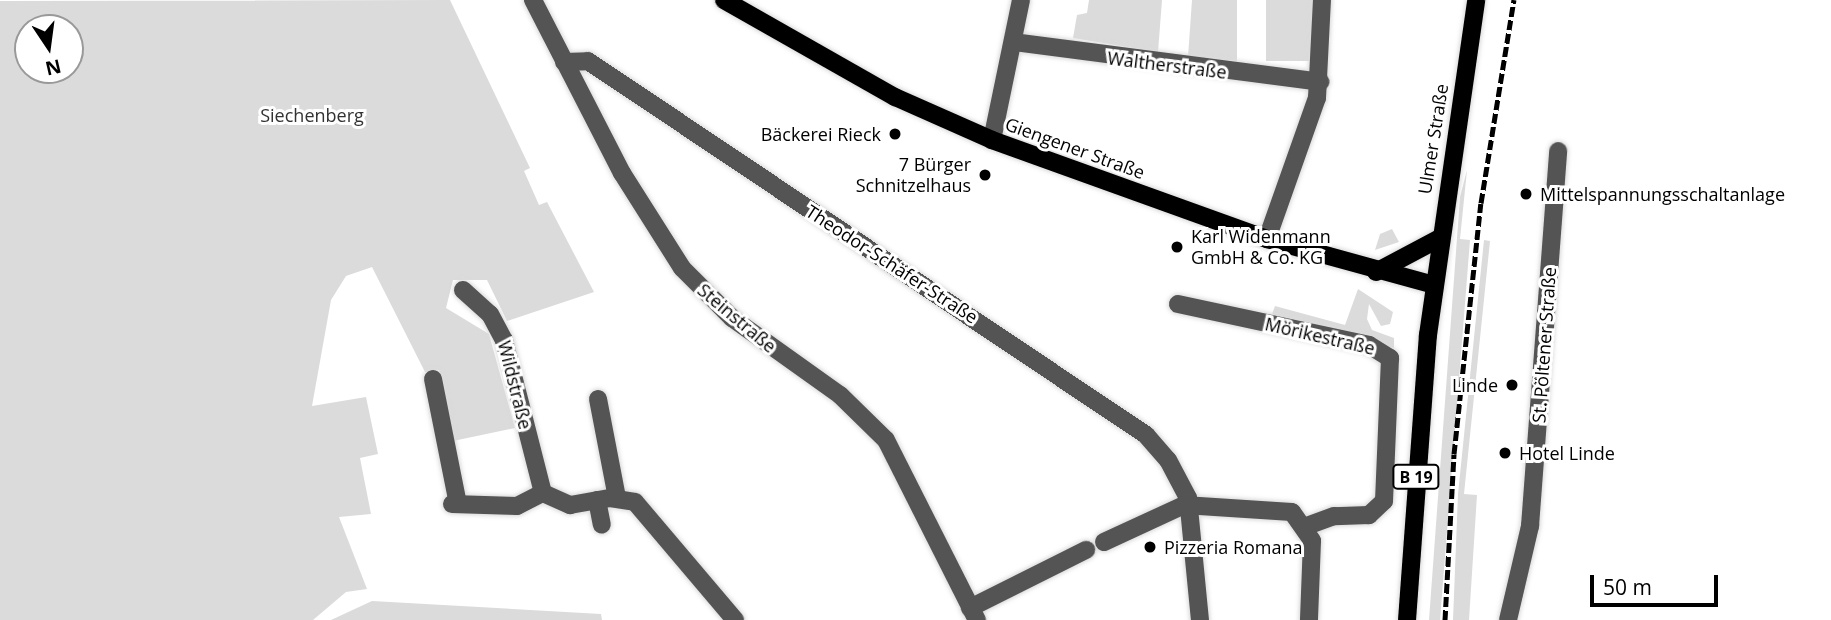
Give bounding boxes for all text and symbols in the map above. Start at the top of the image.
north arrow [14,14,84,84]
street label: Waltherstraße [1106,47,1228,83]
text: N [43,53,64,82]
street label: Ulmer Straße [1414,82,1452,196]
park label: Siechenberg [260,104,364,126]
street label: Giengener Straße [1002,113,1148,183]
place label: Bäckerei Rieck [761,123,881,145]
marker: Bäckerei Rieck [887,126,903,142]
place label: 7 Bürger Schnitzelhaus [856,154,971,196]
marker: 7 Bürger Schnitzelhaus [977,167,993,183]
place label: Mittelspannungsschaltanlage [1540,183,1785,205]
marker: Mittelspannungsschaltanlage [1518,186,1534,202]
street label: Theodor-Schäfer-Straße [802,200,982,328]
place label: Karl Widenmann GmbH & Co. KG [1191,226,1331,268]
marker: Karl Widenmann GmbH & Co. KG [1169,239,1185,255]
street label: St. Pöltener Straße [1528,266,1560,424]
street label: Steinstraße [693,279,781,357]
street label: Mörikestraße [1263,313,1377,359]
street label: Wildstraße [494,339,536,431]
place label: Linde [1452,374,1498,396]
marker: Linde [1504,377,1520,393]
place label: Hotel Linde [1519,442,1615,464]
marker: Hotel Linde [1497,445,1513,461]
road number: B 19 [1392,464,1440,490]
place label: Pizzeria Romana [1164,536,1303,558]
marker: Pizzeria Romana [1142,539,1158,555]
scale bar [1593,560,1721,604]
text: 50 m [1603,573,1652,601]

